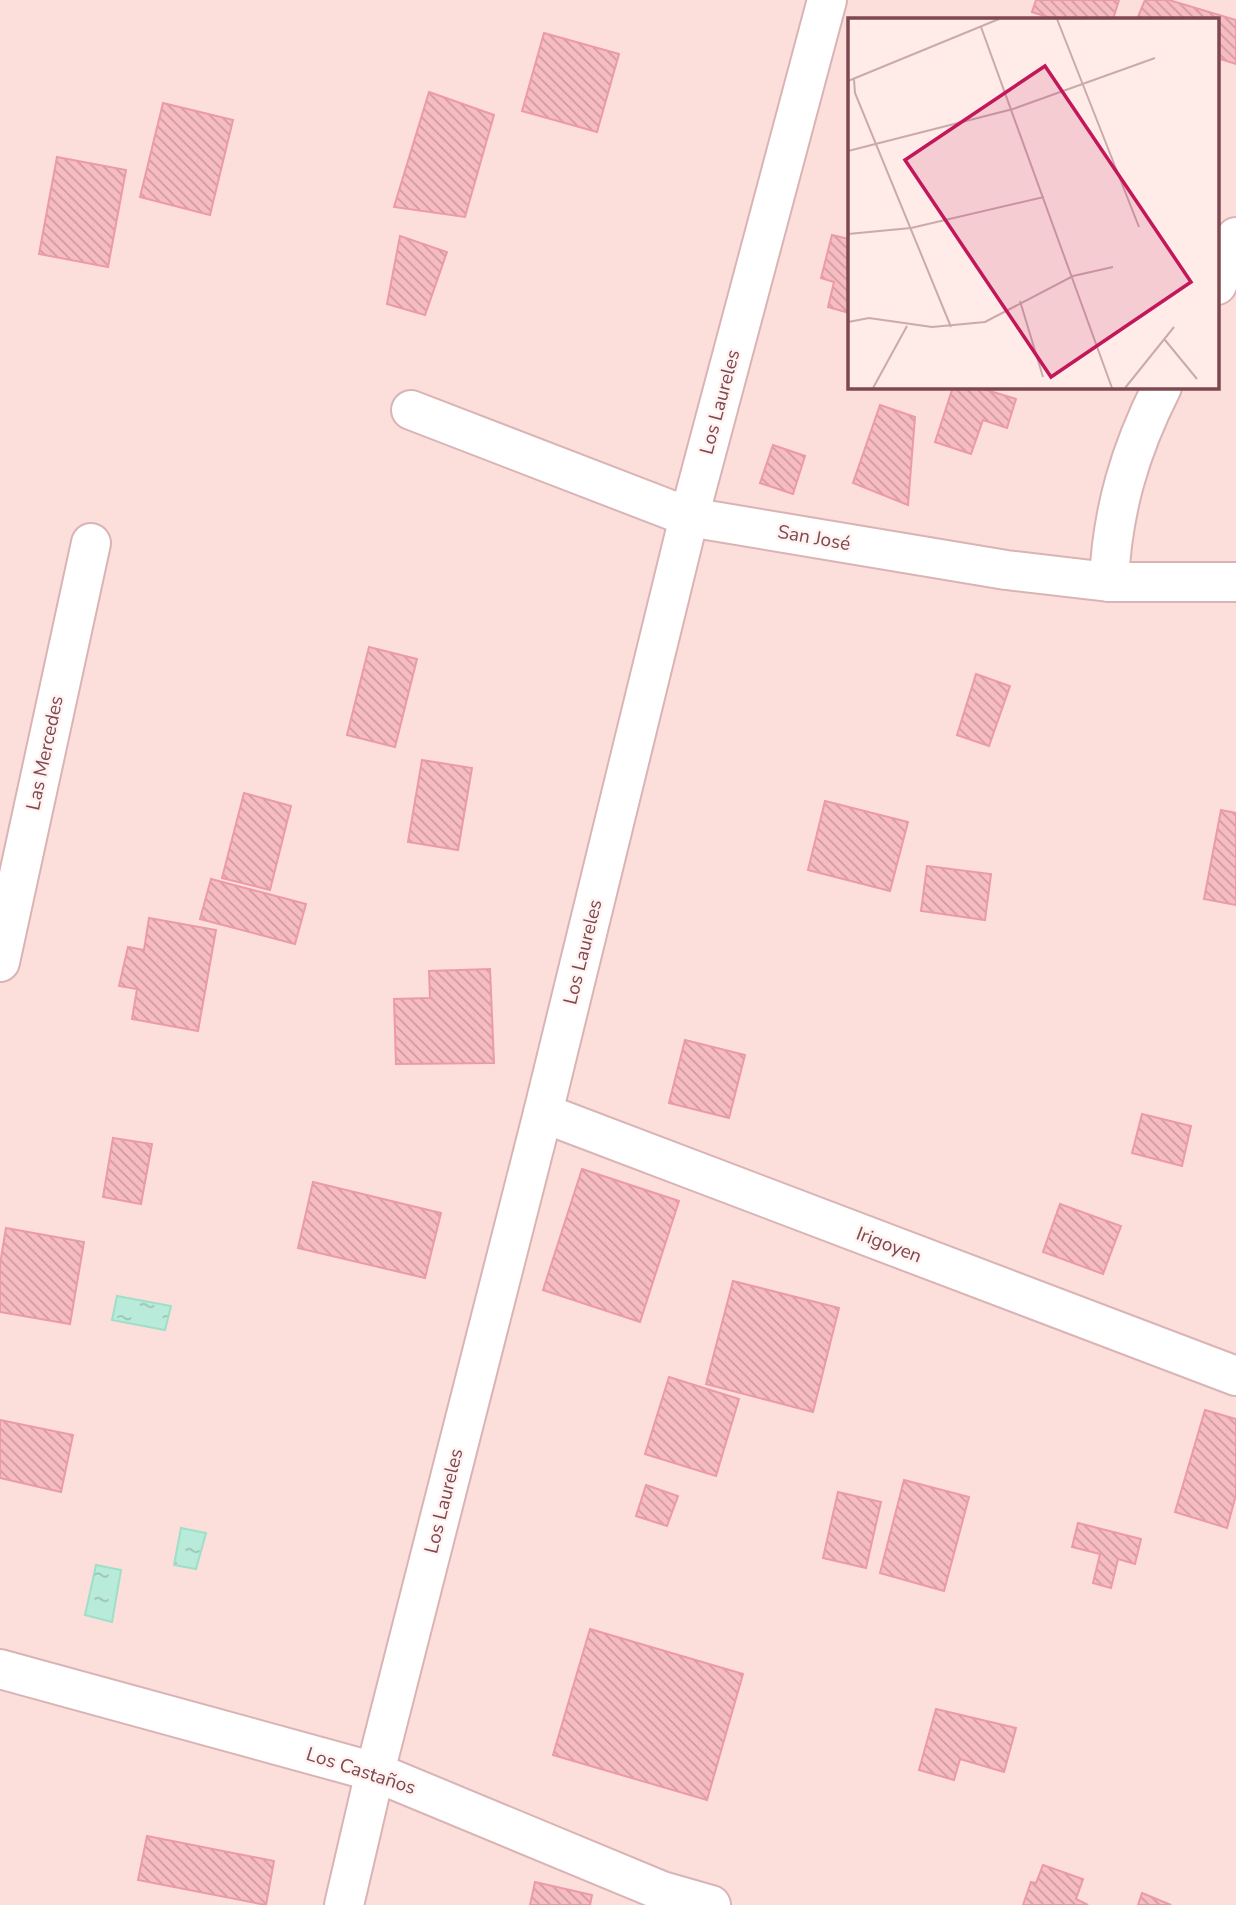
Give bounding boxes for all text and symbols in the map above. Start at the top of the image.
inset map [848,18,1218,388]
street label: Los Laureles [694,347,746,457]
street label: San José [776,519,852,557]
street label: Las Mercedes [20,693,70,813]
street label: Los Laureles [557,897,609,1007]
street label: Irigoyen [853,1221,925,1269]
street label: Los Laureles [418,1446,470,1556]
street label: Los Castaños [303,1741,419,1801]

